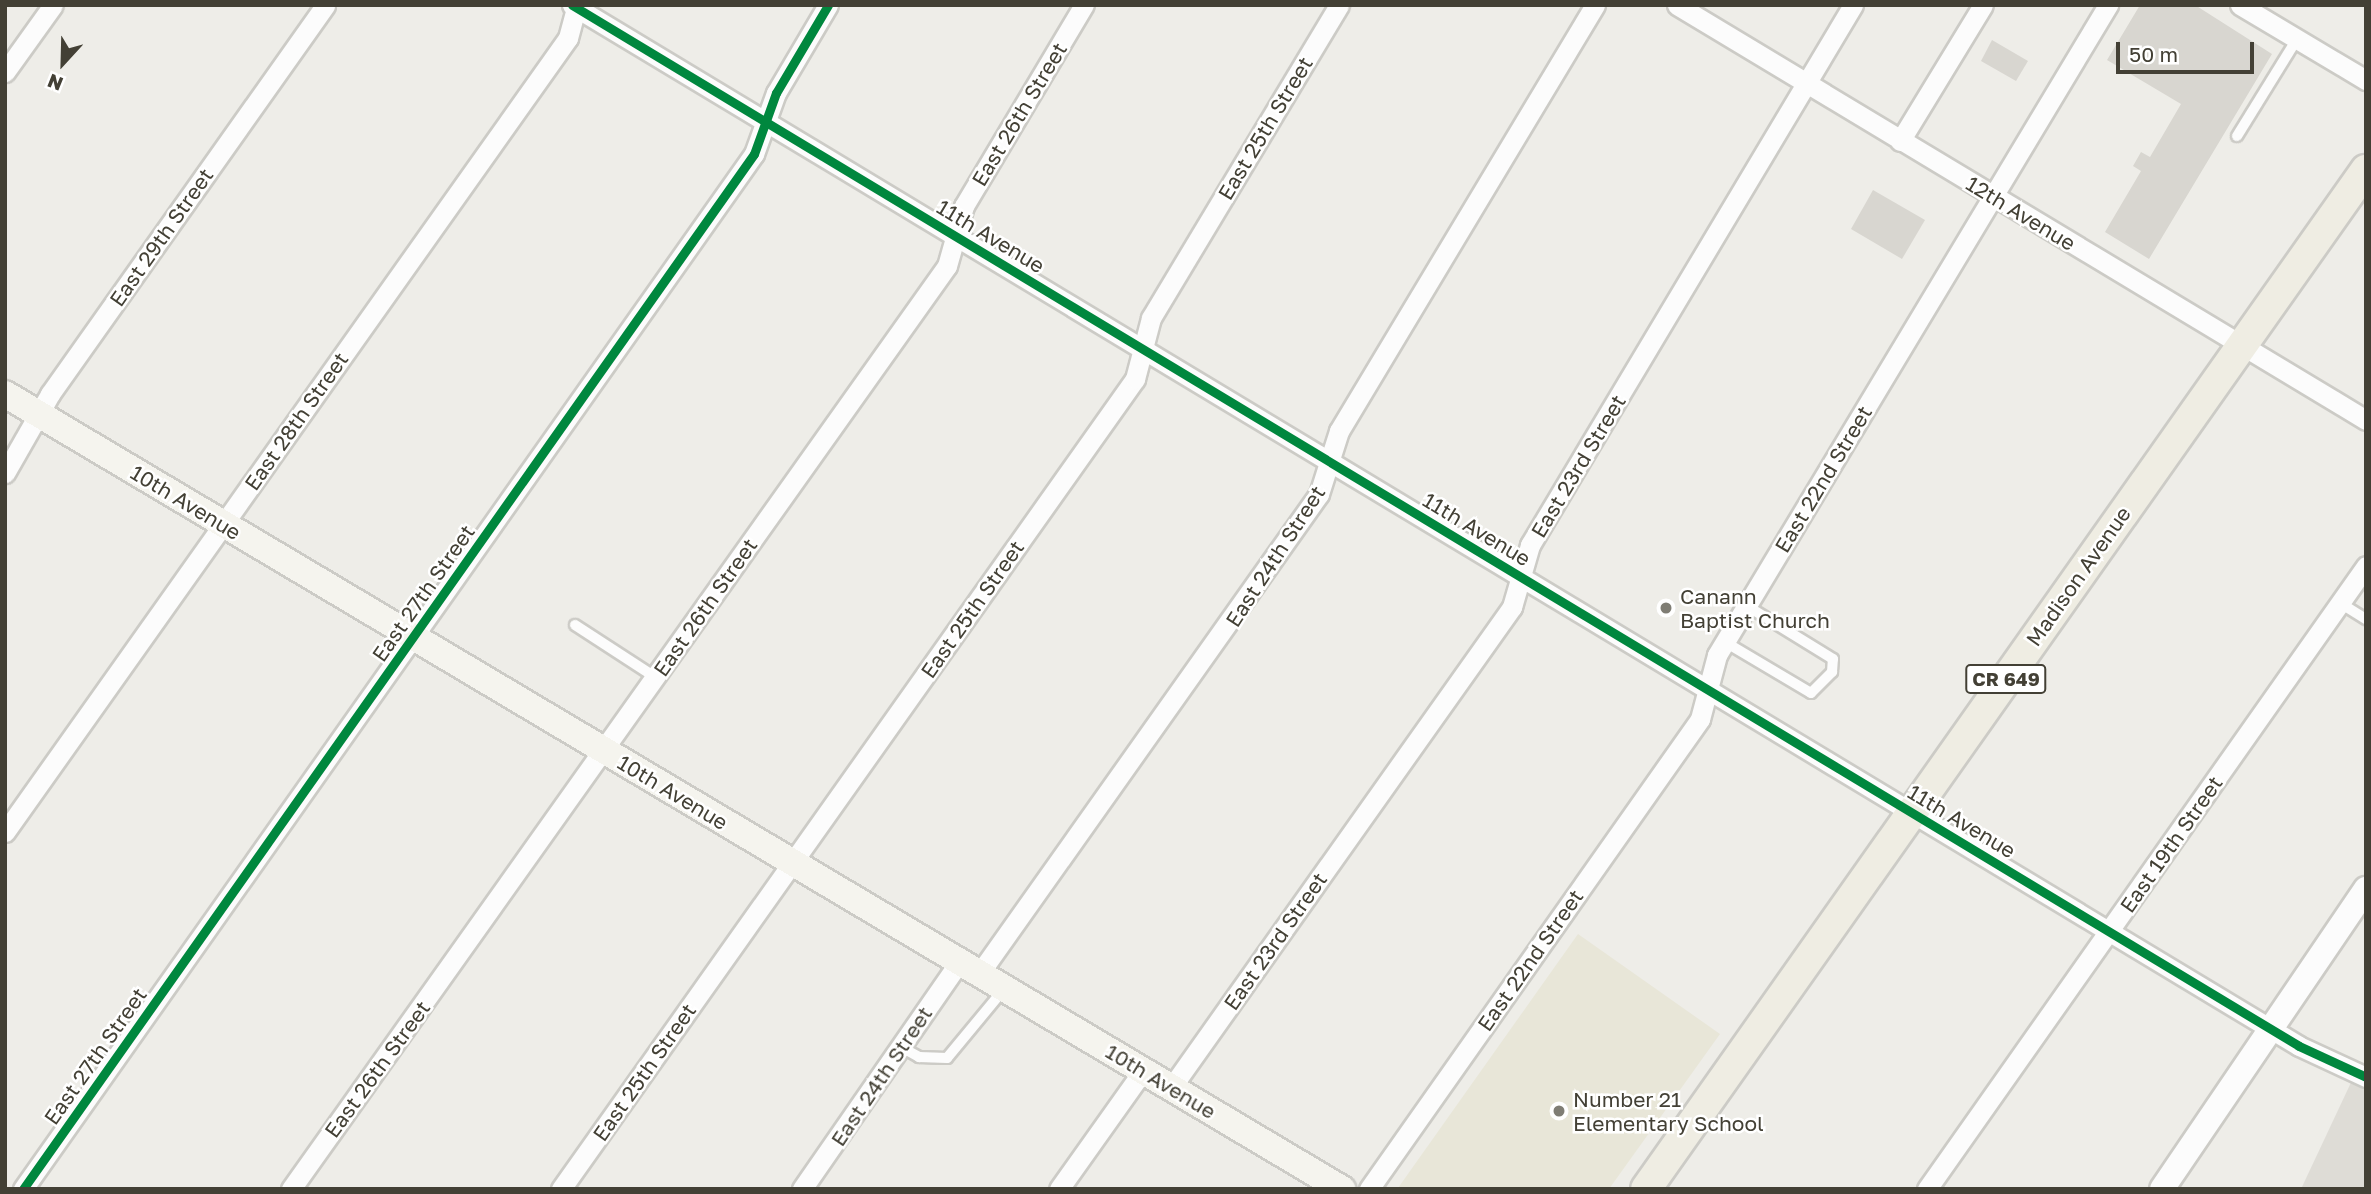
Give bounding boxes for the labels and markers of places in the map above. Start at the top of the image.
place label: Canann Baptist Church [1680,583,1830,633]
marker: Canann Baptist Church [1658,600,1674,616]
place label: Number 21 Elementary School [1573,1086,1764,1136]
marker: Number 21 Elementary School [1551,1103,1567,1119]

